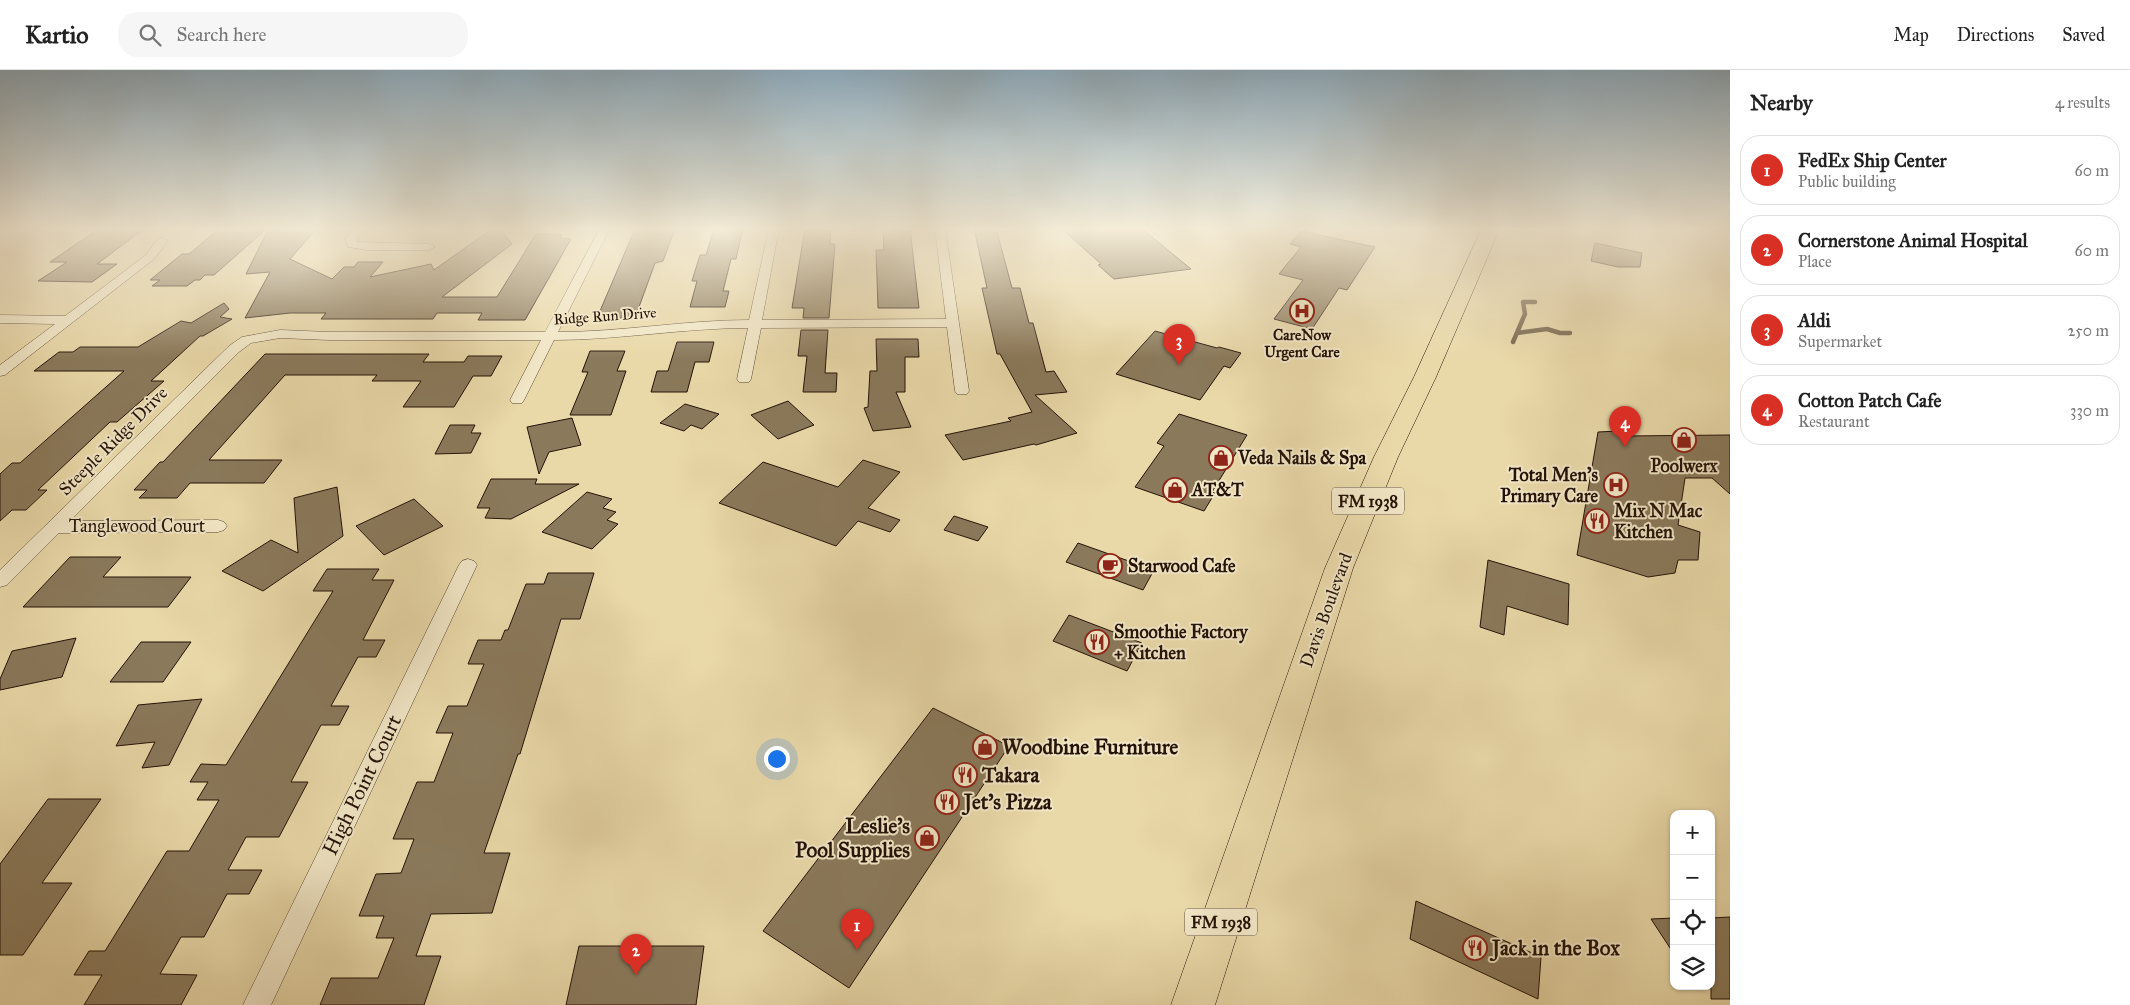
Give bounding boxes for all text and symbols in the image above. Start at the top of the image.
search box [118,12,468,57]
text: Kartio [25,20,88,50]
icon: search [136,21,164,49]
text: Search here [176,23,266,46]
text: Map [1893,24,1929,46]
text: Directions [1957,24,2034,46]
text: Saved [2062,24,2105,46]
text: Nearby [1750,90,1813,116]
text: 4 results [2055,93,2110,112]
text: FedEx Ship Center [1798,149,1947,172]
text: 1 [1764,161,1770,180]
text: 60 m [2075,161,2109,180]
text: Public building [1798,172,1896,191]
text: Cornerstone Animal Hospital [1798,229,2028,252]
text: 2 [1763,241,1771,260]
text: 60 m [2075,241,2109,260]
text: Place [1798,252,1832,271]
hospital icon: CareNow Urgent Care [1289,298,1315,324]
street label: Ridge Run Drive [553,303,657,329]
text: Aldi [1798,309,1831,332]
text: 3 [1764,321,1770,340]
text: 250 m [2068,321,2109,340]
pin: 3 [1163,324,1195,365]
place label: CareNow Urgent Care [1264,326,1340,362]
text: Supermarket [1798,332,1882,351]
street label: Steeple Ridge Drive [54,382,173,501]
text: Cotton Patch Cafe [1798,389,1941,412]
text: 4 [1763,401,1771,420]
text: 330 m [2070,401,2109,420]
pin: 4 [1609,406,1641,447]
text: Restaurant [1798,412,1870,431]
shop icon: Poolwerx [1671,427,1697,453]
shop icon: Veda Nails & Spa [1208,445,1234,471]
place label: Veda Nails & Spa [1237,447,1366,470]
place label: Poolwerx [1651,455,1718,477]
place label: Total Men's Primary Care [1500,464,1598,508]
hospital icon: Total Men's Primary Care [1603,472,1629,498]
shop icon: AT&T [1162,477,1188,503]
place label: AT&T [1191,479,1244,501]
road number: FM 1938 [1332,488,1404,514]
place label: Mix N Mac Kitchen [1614,500,1703,543]
restaurant icon: Mix N Mac Kitchen [1584,508,1610,534]
street label: Tanglewood Court [69,515,206,538]
street label: Davis Boulevard [1295,550,1357,670]
cafe icon: Starwood Cafe [1097,553,1123,579]
place label: Starwood Cafe [1128,555,1236,577]
place label: Smoothie Factory + Kitchen [1114,621,1249,664]
restaurant icon: Smoothie Factory + Kitchen [1084,629,1110,655]
street label: High Point Court [317,710,407,859]
shop icon: Woodbine Furniture [972,734,998,760]
place label: Woodbine Furniture [1002,734,1179,760]
your location [764,746,790,772]
restaurant icon: Takara [952,762,978,788]
place label: Takara [981,762,1040,788]
restaurant icon: Jet's Pizza [934,789,960,815]
place label: Jet's Pizza [961,789,1053,816]
map controls [1670,810,1715,990]
button: + [1670,810,1715,855]
place label: Leslie's Pool Supplies [795,813,910,863]
shop icon: Leslie's Pool Supplies [914,825,940,851]
button: − [1670,855,1715,900]
button: locate [1670,900,1715,945]
pin: 1 [841,909,873,950]
road number: FM 1938 [1185,909,1257,936]
pin: 2 [620,934,652,975]
restaurant icon: Jack in the Box [1462,935,1488,961]
place label: Jack in the Box [1489,935,1620,962]
button: layers [1670,945,1715,990]

